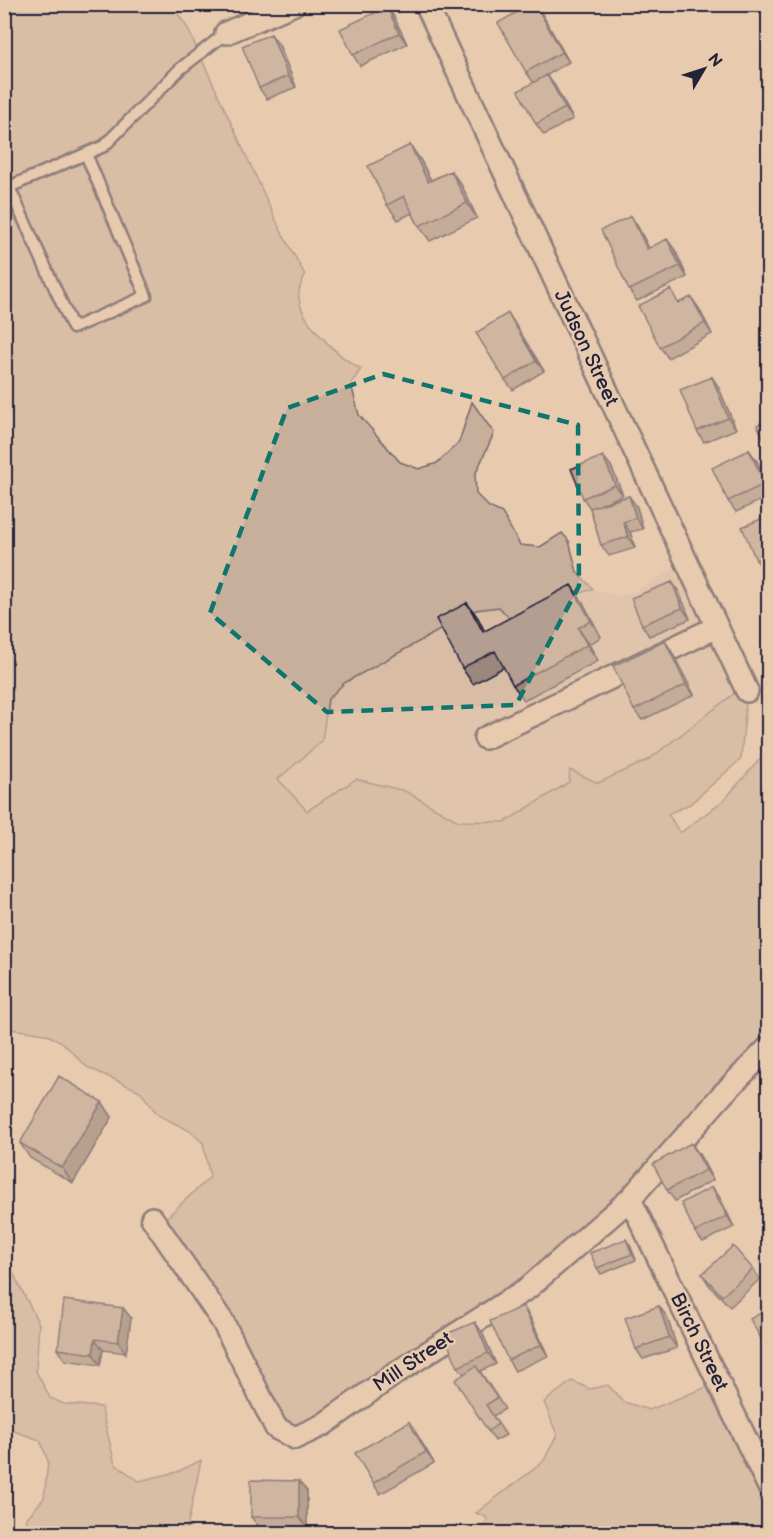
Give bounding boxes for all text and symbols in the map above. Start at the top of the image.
north arrow [674,39,734,99]
text: N [703,50,726,71]
street label: Judson Street [549,286,623,410]
street label: Birch Street [665,1289,733,1395]
street label: Mill Street [369,1327,457,1397]

